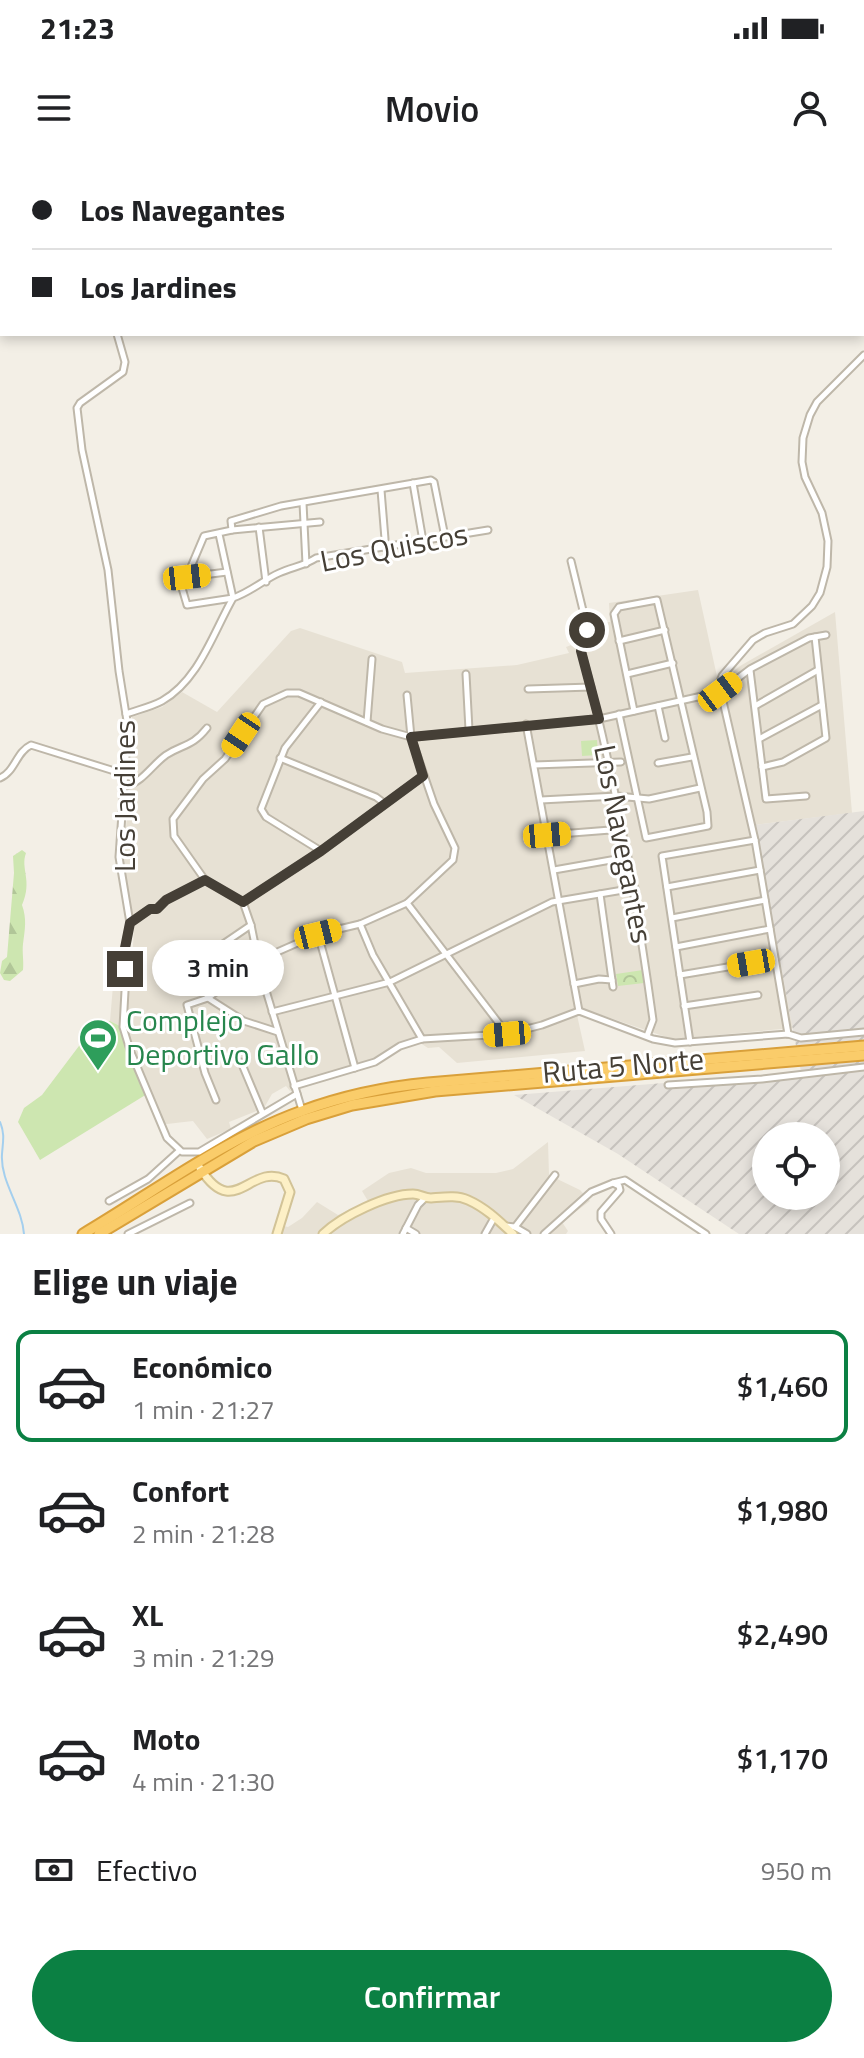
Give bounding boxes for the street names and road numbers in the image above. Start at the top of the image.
street label: Los Quiscos [316,510,472,584]
street label: Los Jardines [101,720,147,872]
street label: Los Navegantes [582,741,666,947]
street label: Ruta 5 Norte [540,1035,706,1095]

